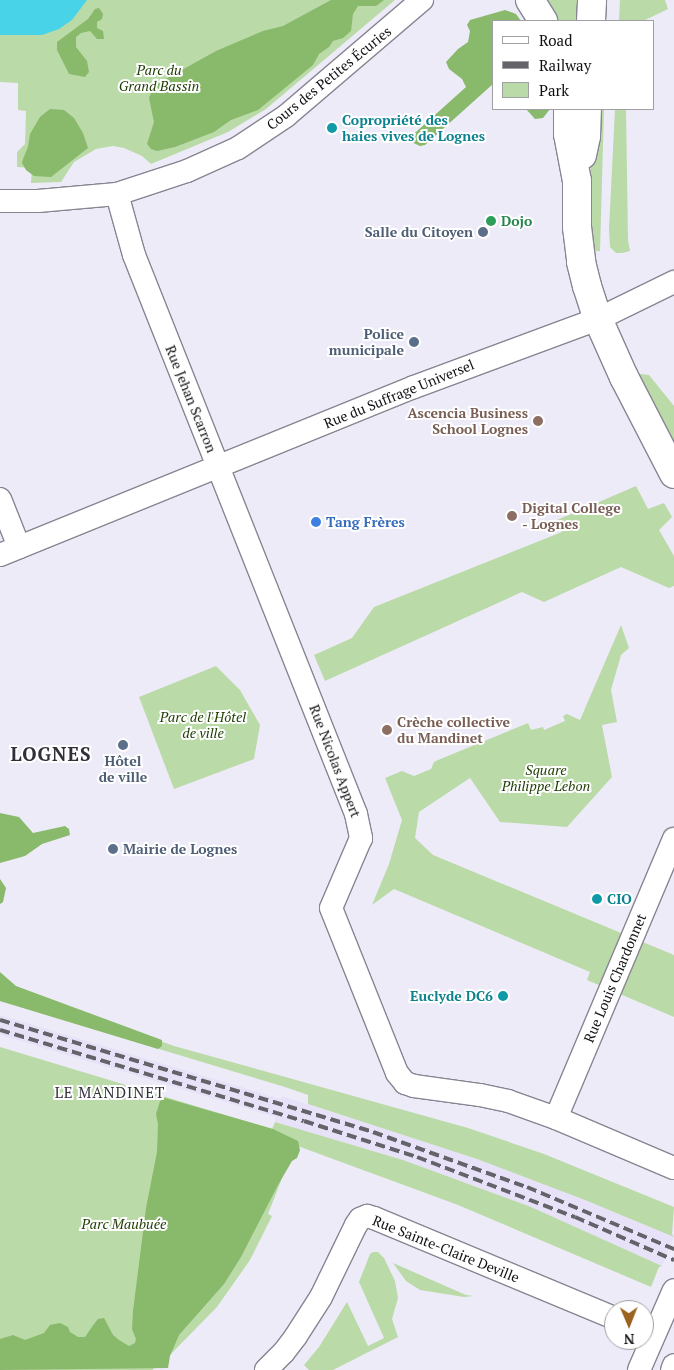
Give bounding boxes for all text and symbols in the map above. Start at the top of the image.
legend [492,20,654,110]
street label: Cours des Petites Écuries [263,23,395,133]
text: Road [539,30,572,50]
text: Railway [539,55,591,75]
park label: Parc du Grand Bassin [119,62,199,94]
text: Park [539,80,569,100]
place label: Copropriété des haies vives de Lognes [342,112,485,144]
marker: Copropriété des haies vives de Lognes [326,122,338,134]
place label: Dojo [501,213,532,229]
marker: Dojo [485,215,497,227]
place label: Salle du Citoyen [365,224,473,240]
marker: Salle du Citoyen [477,226,489,238]
place label: Police municipale [329,326,404,358]
marker: Police municipale [408,336,420,348]
street label: Rue Jehan Scarron [162,343,220,455]
street label: Rue du Suffrage Universel [321,356,477,432]
place label: Ascencia Business School Lognes [407,405,528,438]
marker: Ascencia Business School Lognes [532,415,544,427]
place label: Digital College - Lognes [522,500,621,532]
marker: Digital College - Lognes [506,510,518,522]
place label: Tang Frères [326,514,405,530]
marker: Tang Frères [310,516,322,528]
street label: Rue Nicolas Appert [306,702,364,820]
park label: Parc de l'Hôtel de ville [160,709,246,742]
place label: Crèche collective du Mandinet [397,714,510,746]
marker: Crèche collective du Mandinet [381,724,393,736]
marker: Hôtel de ville [117,739,129,751]
district label: LOGNES [10,743,92,765]
place label: Hôtel de ville [99,753,147,786]
park label: Square Philippe Lebon [502,762,590,794]
place label: Mairie de Lognes [123,841,237,857]
marker: Mairie de Lognes [107,843,119,855]
place label: CIO [607,891,632,907]
marker: CIO [591,893,603,905]
street label: Rue Louis Chardonnet [580,911,650,1045]
place label: Euclyde DC6 [410,988,493,1004]
marker: Euclyde DC6 [497,990,509,1002]
district label: LE MANDINET [53,1084,167,1102]
street label: Rue Sainte-Claire Deville [370,1212,522,1286]
park label: Parc Maubuée [81,1216,167,1232]
north arrow [604,1300,654,1350]
text: N [624,1330,635,1349]

